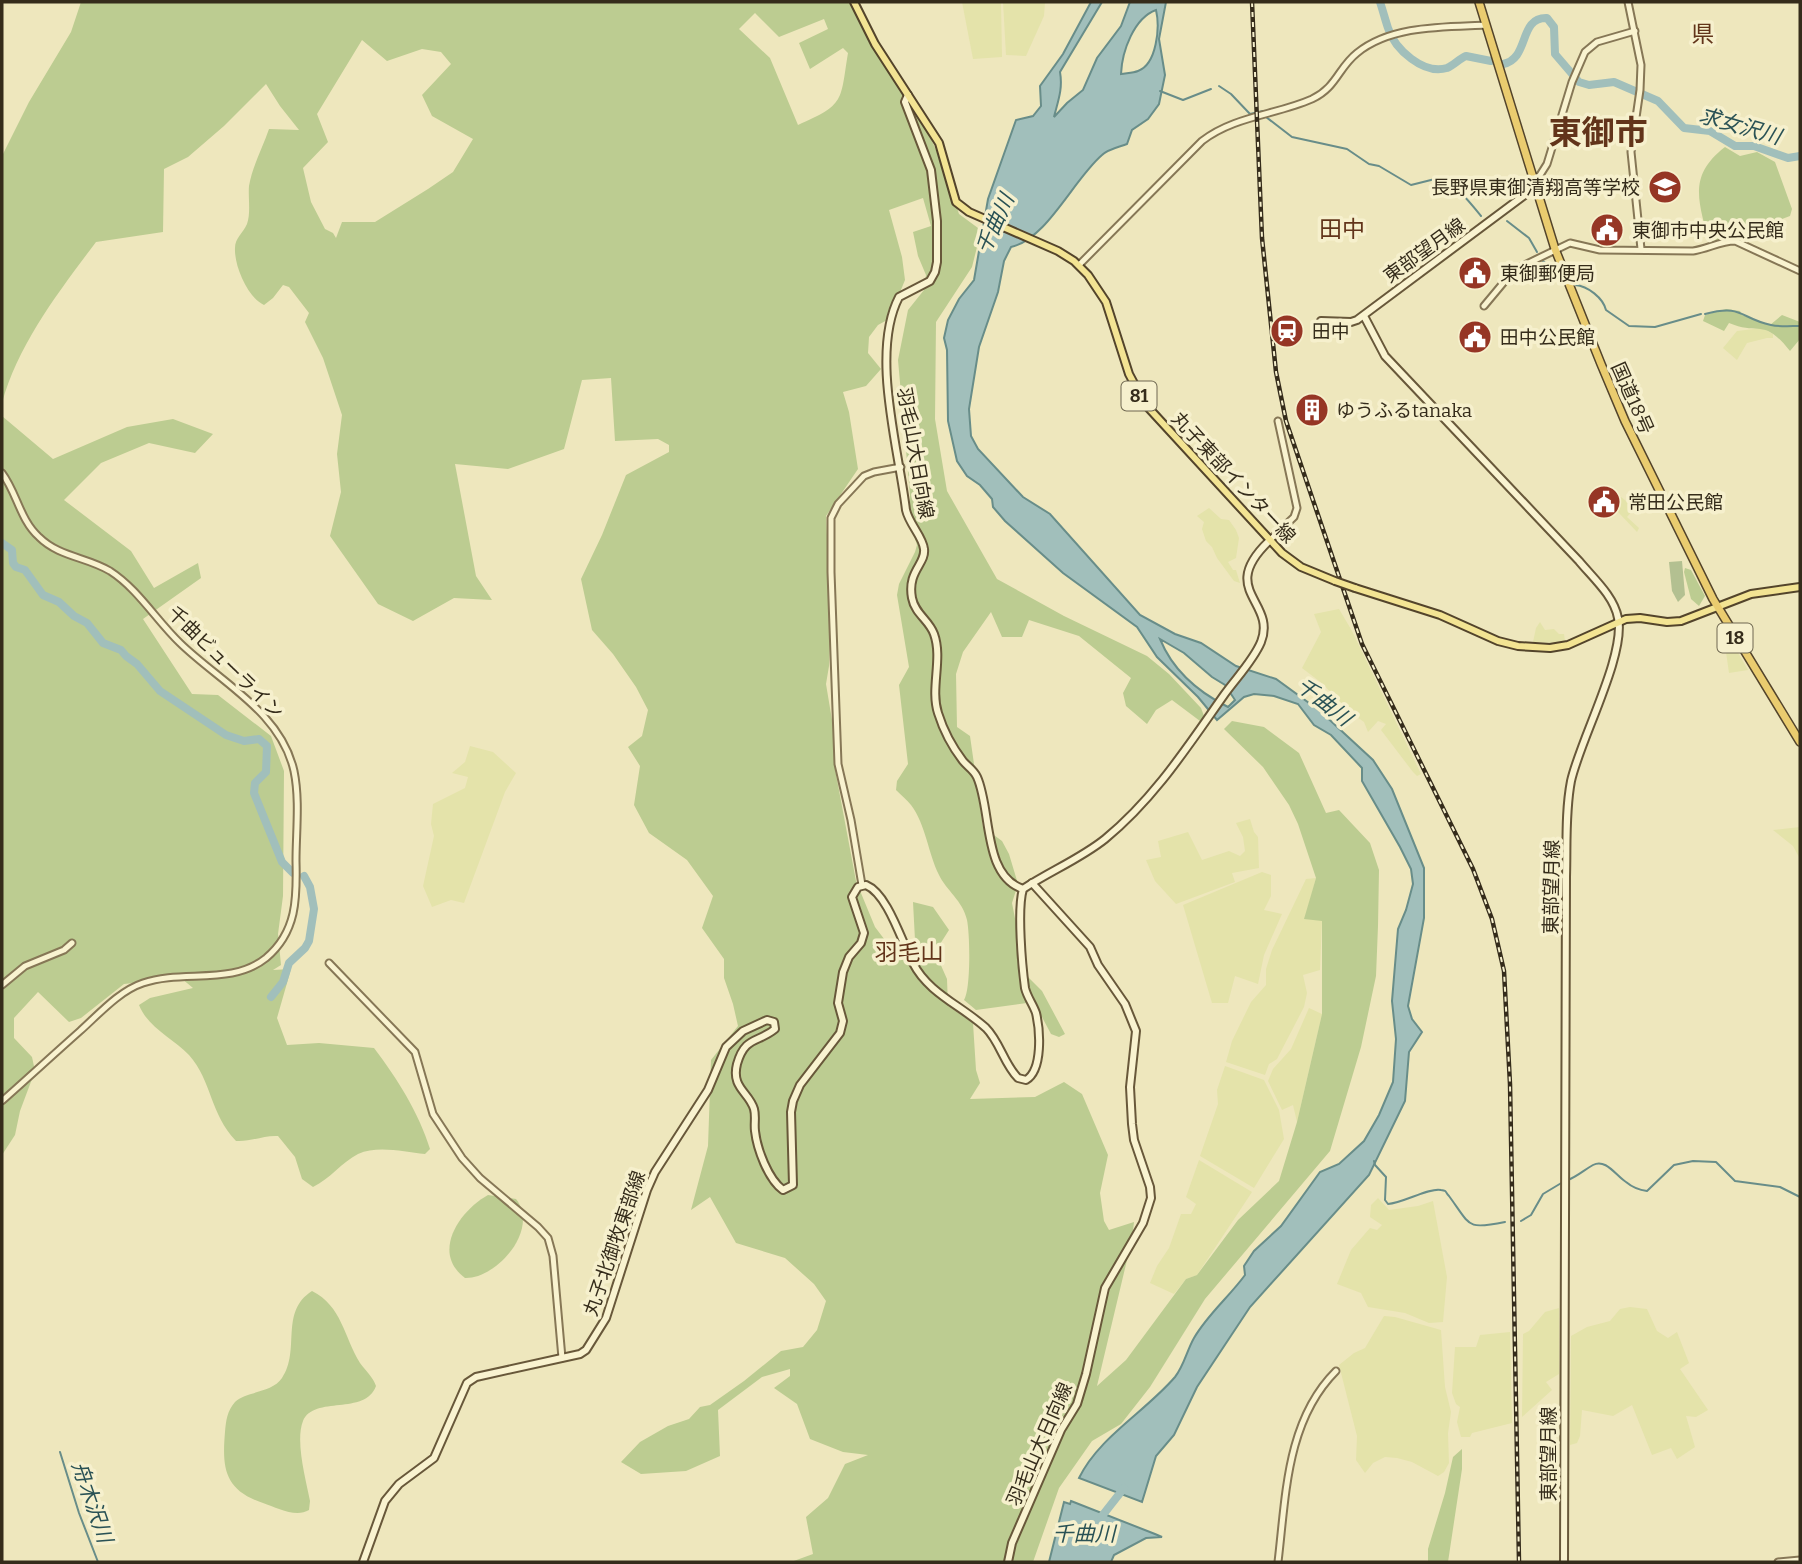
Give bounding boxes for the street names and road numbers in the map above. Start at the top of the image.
street label: 東部望月線 [1379,213,1469,288]
street label: 国道18号 [1607,359,1659,438]
road number: 81 [1122,382,1156,410]
street label: 羽毛山大日向線 [893,386,938,521]
street label: 丸子東部インター線 [1167,407,1300,548]
street label: 千曲ビューライン [163,601,288,723]
road number: 18 [1718,624,1752,652]
street label: 東部望月線 [1539,839,1564,935]
street label: 丸子北御牧東部線 [579,1168,650,1319]
street label: 羽毛山大日向線 [1002,1379,1077,1510]
street label: 東部望月線 [1537,1406,1560,1502]

